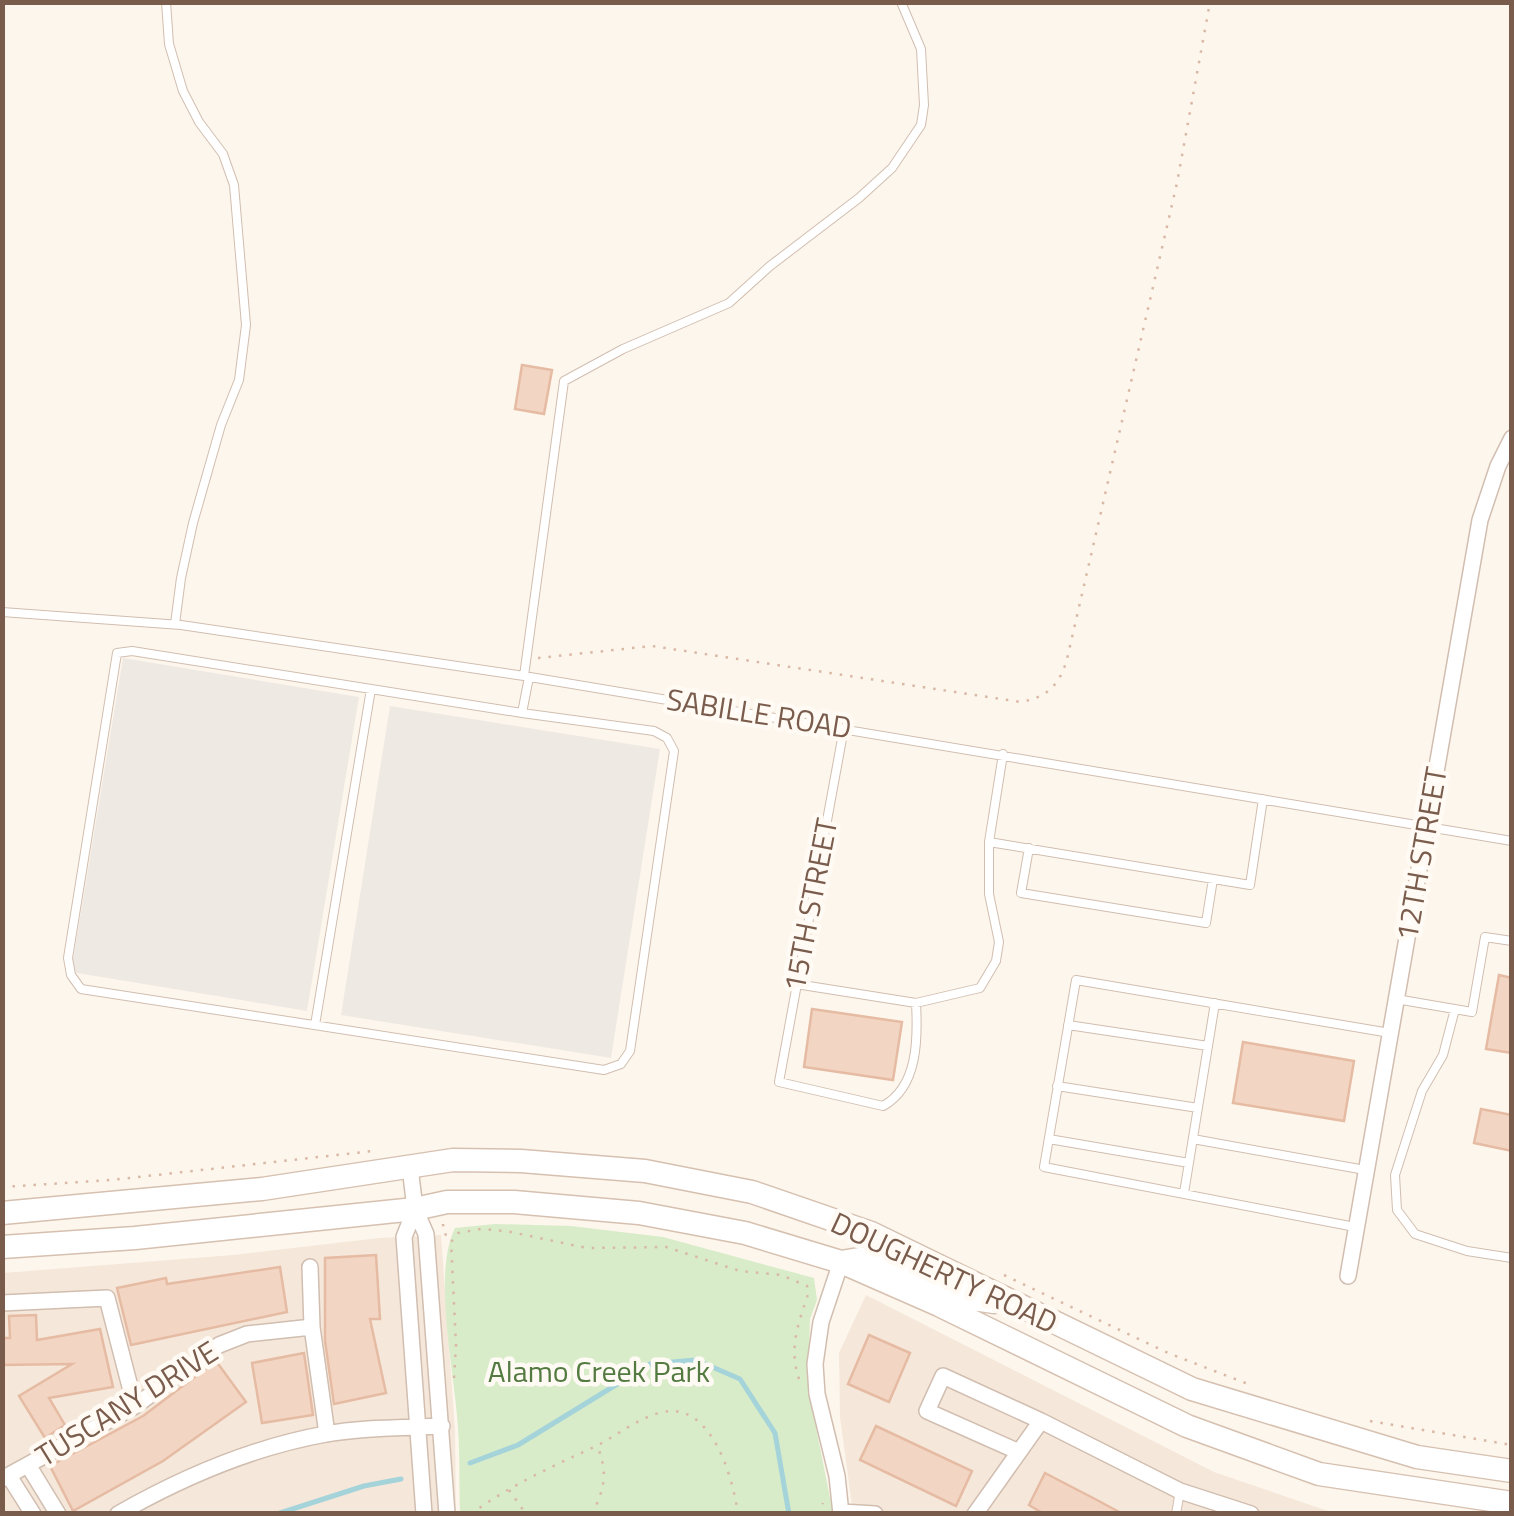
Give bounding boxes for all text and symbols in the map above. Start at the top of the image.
street label: SABILLE ROAD [663,676,855,750]
street label: 12TH STREET [1383,763,1459,944]
street label: 15TH STREET [771,814,849,995]
street label: DOUGHERTY ROAD [823,1199,1065,1345]
street label: TUSCANY DRIVE [26,1329,227,1478]
park label: Alamo Creek Park [488,1348,710,1394]

